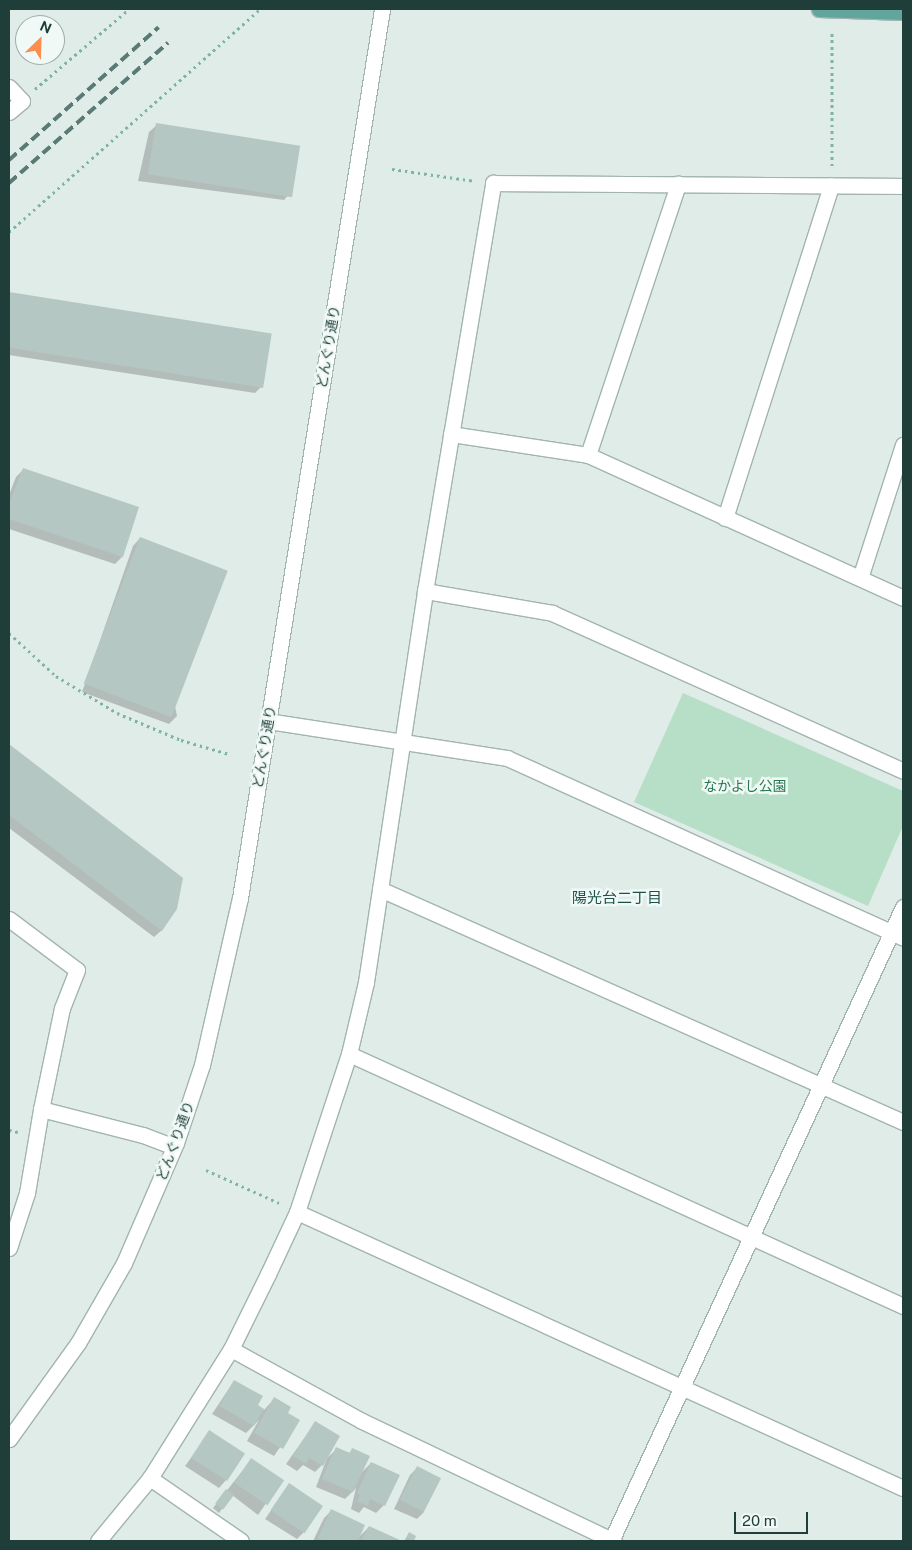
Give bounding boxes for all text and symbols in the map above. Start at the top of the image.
north arrow [15,15,65,65]
text: N [37,18,54,37]
street label: どんぐり通り [313,304,343,390]
street label: どんぐり通り [249,704,279,790]
park label: なかよし公園 [703,778,787,794]
district label: 陽光台二丁目 [572,889,662,907]
street label: どんぐり通り [153,1099,197,1183]
scale bar [737,1502,811,1534]
text: 20 m [742,1512,777,1529]

